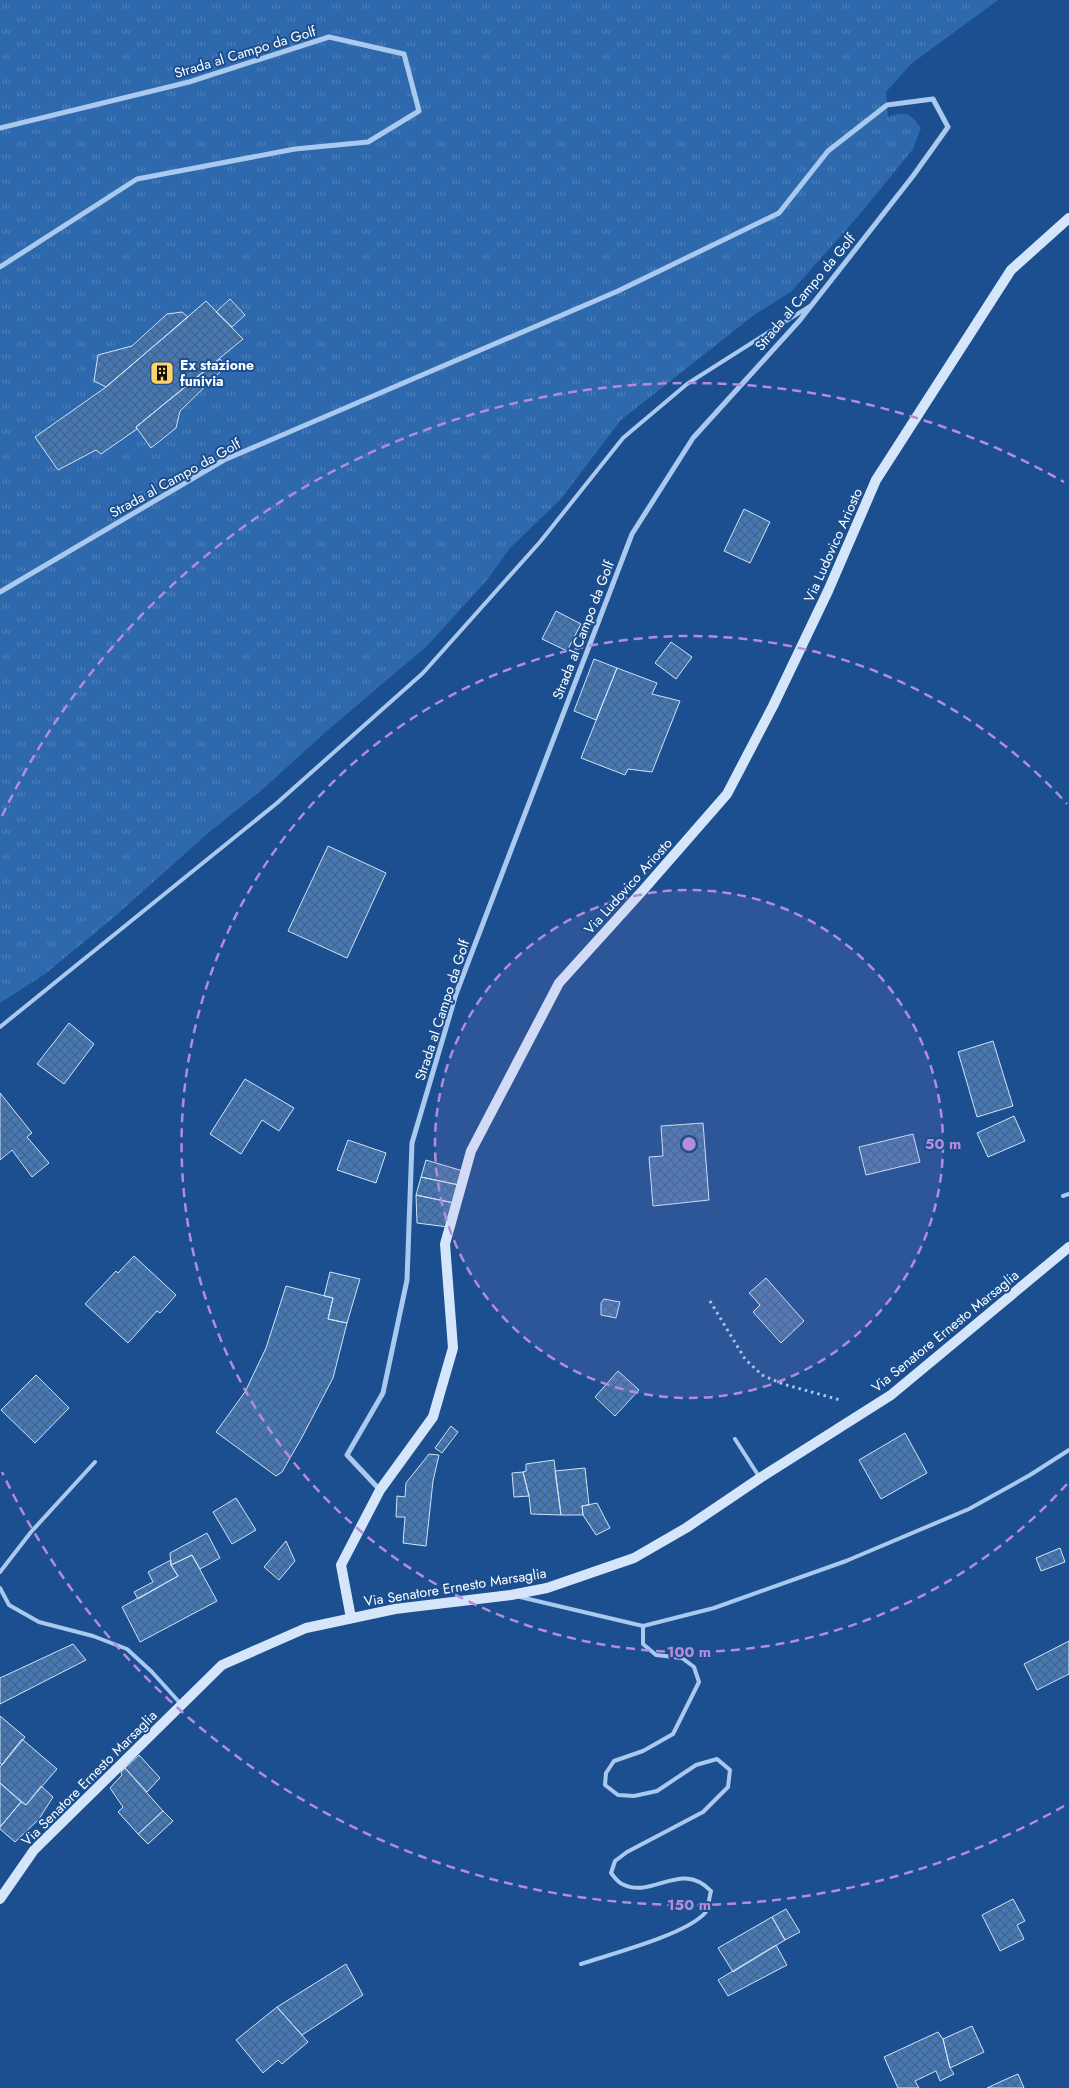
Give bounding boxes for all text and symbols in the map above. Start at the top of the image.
street label: Strada al Campo da Golf [172,21,319,83]
street label: Strada al Campo da Golf [750,228,861,355]
place label: Ex stazione funivia [180,355,254,391]
building icon: Ex stazione funivia [149,360,175,386]
street label: Strada al Campo da Golf [106,433,245,522]
street label: Via Ludovico Ariosto [799,484,867,605]
street label: Strada al Campo da Golf [547,557,619,702]
street label: Via Ludovico Ariosto [579,833,677,938]
street label: Strada al Campo da Golf [410,936,475,1083]
text: 50 m [925,1133,961,1155]
centre of rings [680,1135,698,1153]
street label: Via Senatore Ernesto Marsaglia [867,1265,1023,1397]
street label: Via Senatore Ernesto Marsaglia [362,1563,548,1611]
text: 100 m [667,1641,711,1663]
street label: Via Senatore Ernesto Marsaglia [17,1706,161,1850]
text: 150 m [667,1894,711,1916]

